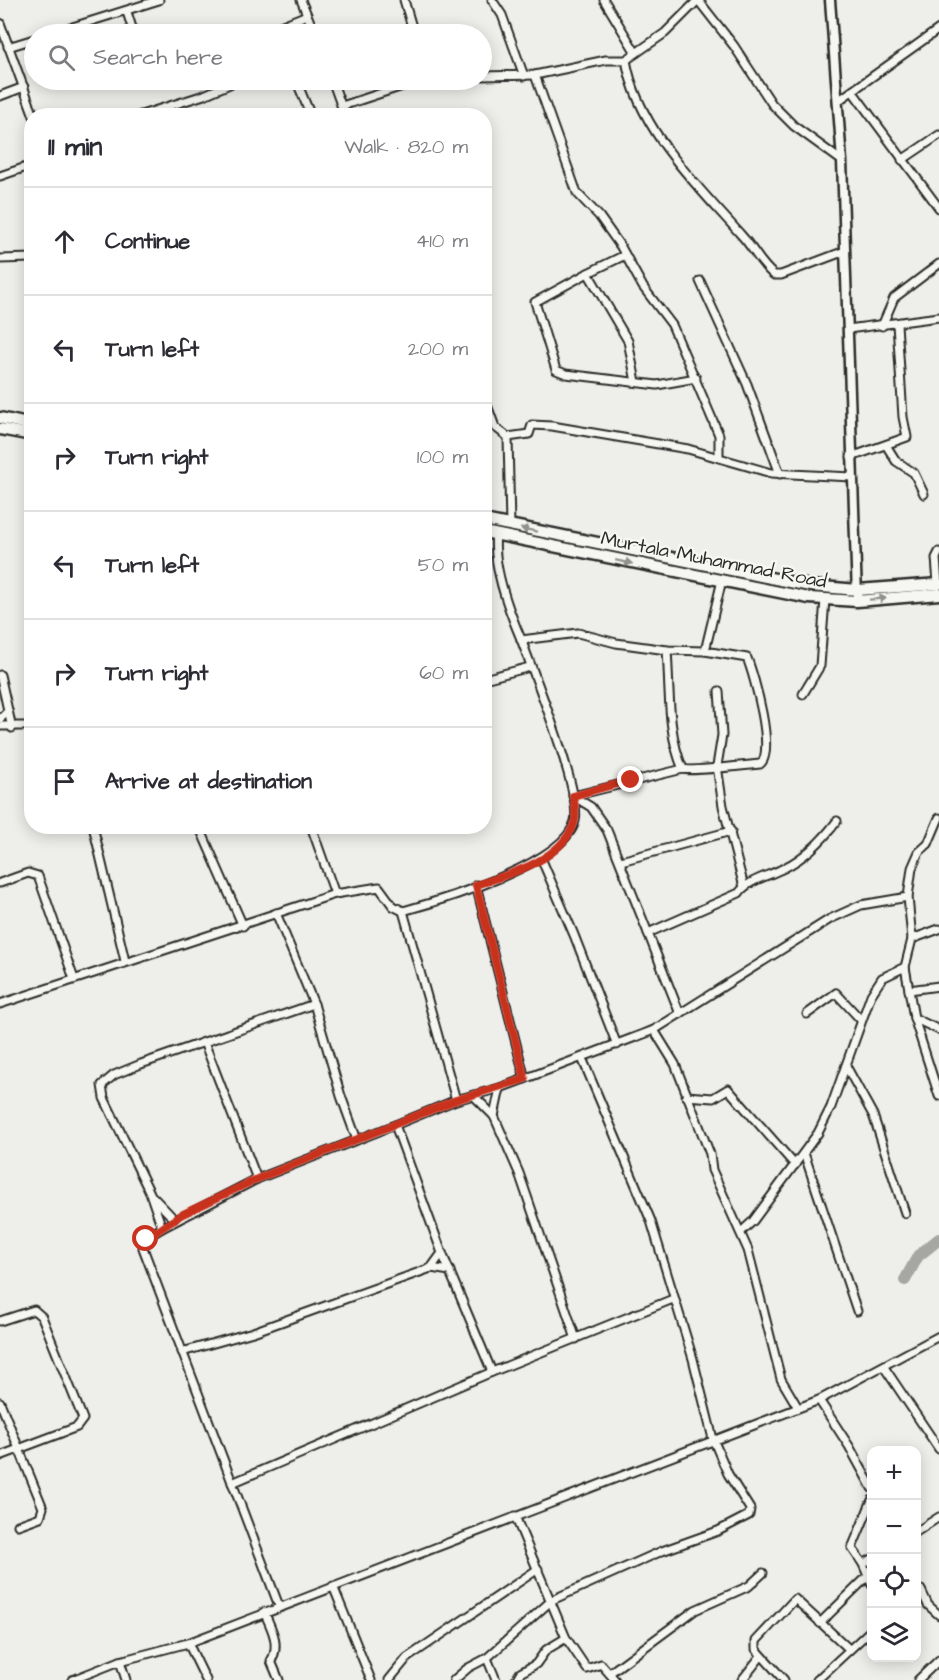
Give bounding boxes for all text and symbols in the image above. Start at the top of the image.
search box [24,24,492,90]
icon: search [45,41,78,74]
text: Search here [93,42,223,73]
text: 11 min [48,129,102,165]
text: Walk · 820 m [344,133,468,161]
icon: ahead [48,225,81,258]
text: Continue [105,226,190,257]
text: 410 m [416,227,468,255]
icon: left [48,333,81,366]
text: Turn left [105,334,199,365]
text: 200 m [408,335,468,363]
icon: right [48,441,81,474]
text: Turn right [105,442,208,473]
text: 100 m [417,443,468,471]
street label: Murtala Muhammad Road [598,524,829,596]
one-way arrow [520,525,539,534]
icon: left [48,549,81,582]
text: Turn left [105,550,199,581]
text: 50 m [418,551,468,579]
one-way arrow [615,558,634,567]
one-way arrow [869,595,888,604]
icon: right [48,657,81,690]
text: Turn right [105,658,208,689]
text: 60 m [419,659,468,687]
icon: arrive [48,765,81,798]
text: Arrive at destination [105,766,312,797]
route end [617,766,643,792]
route start [132,1225,158,1251]
map controls [867,1446,921,1662]
button: + [867,1446,921,1500]
button: − [867,1500,921,1554]
button: locate [867,1554,921,1608]
button: layers [867,1608,921,1662]

